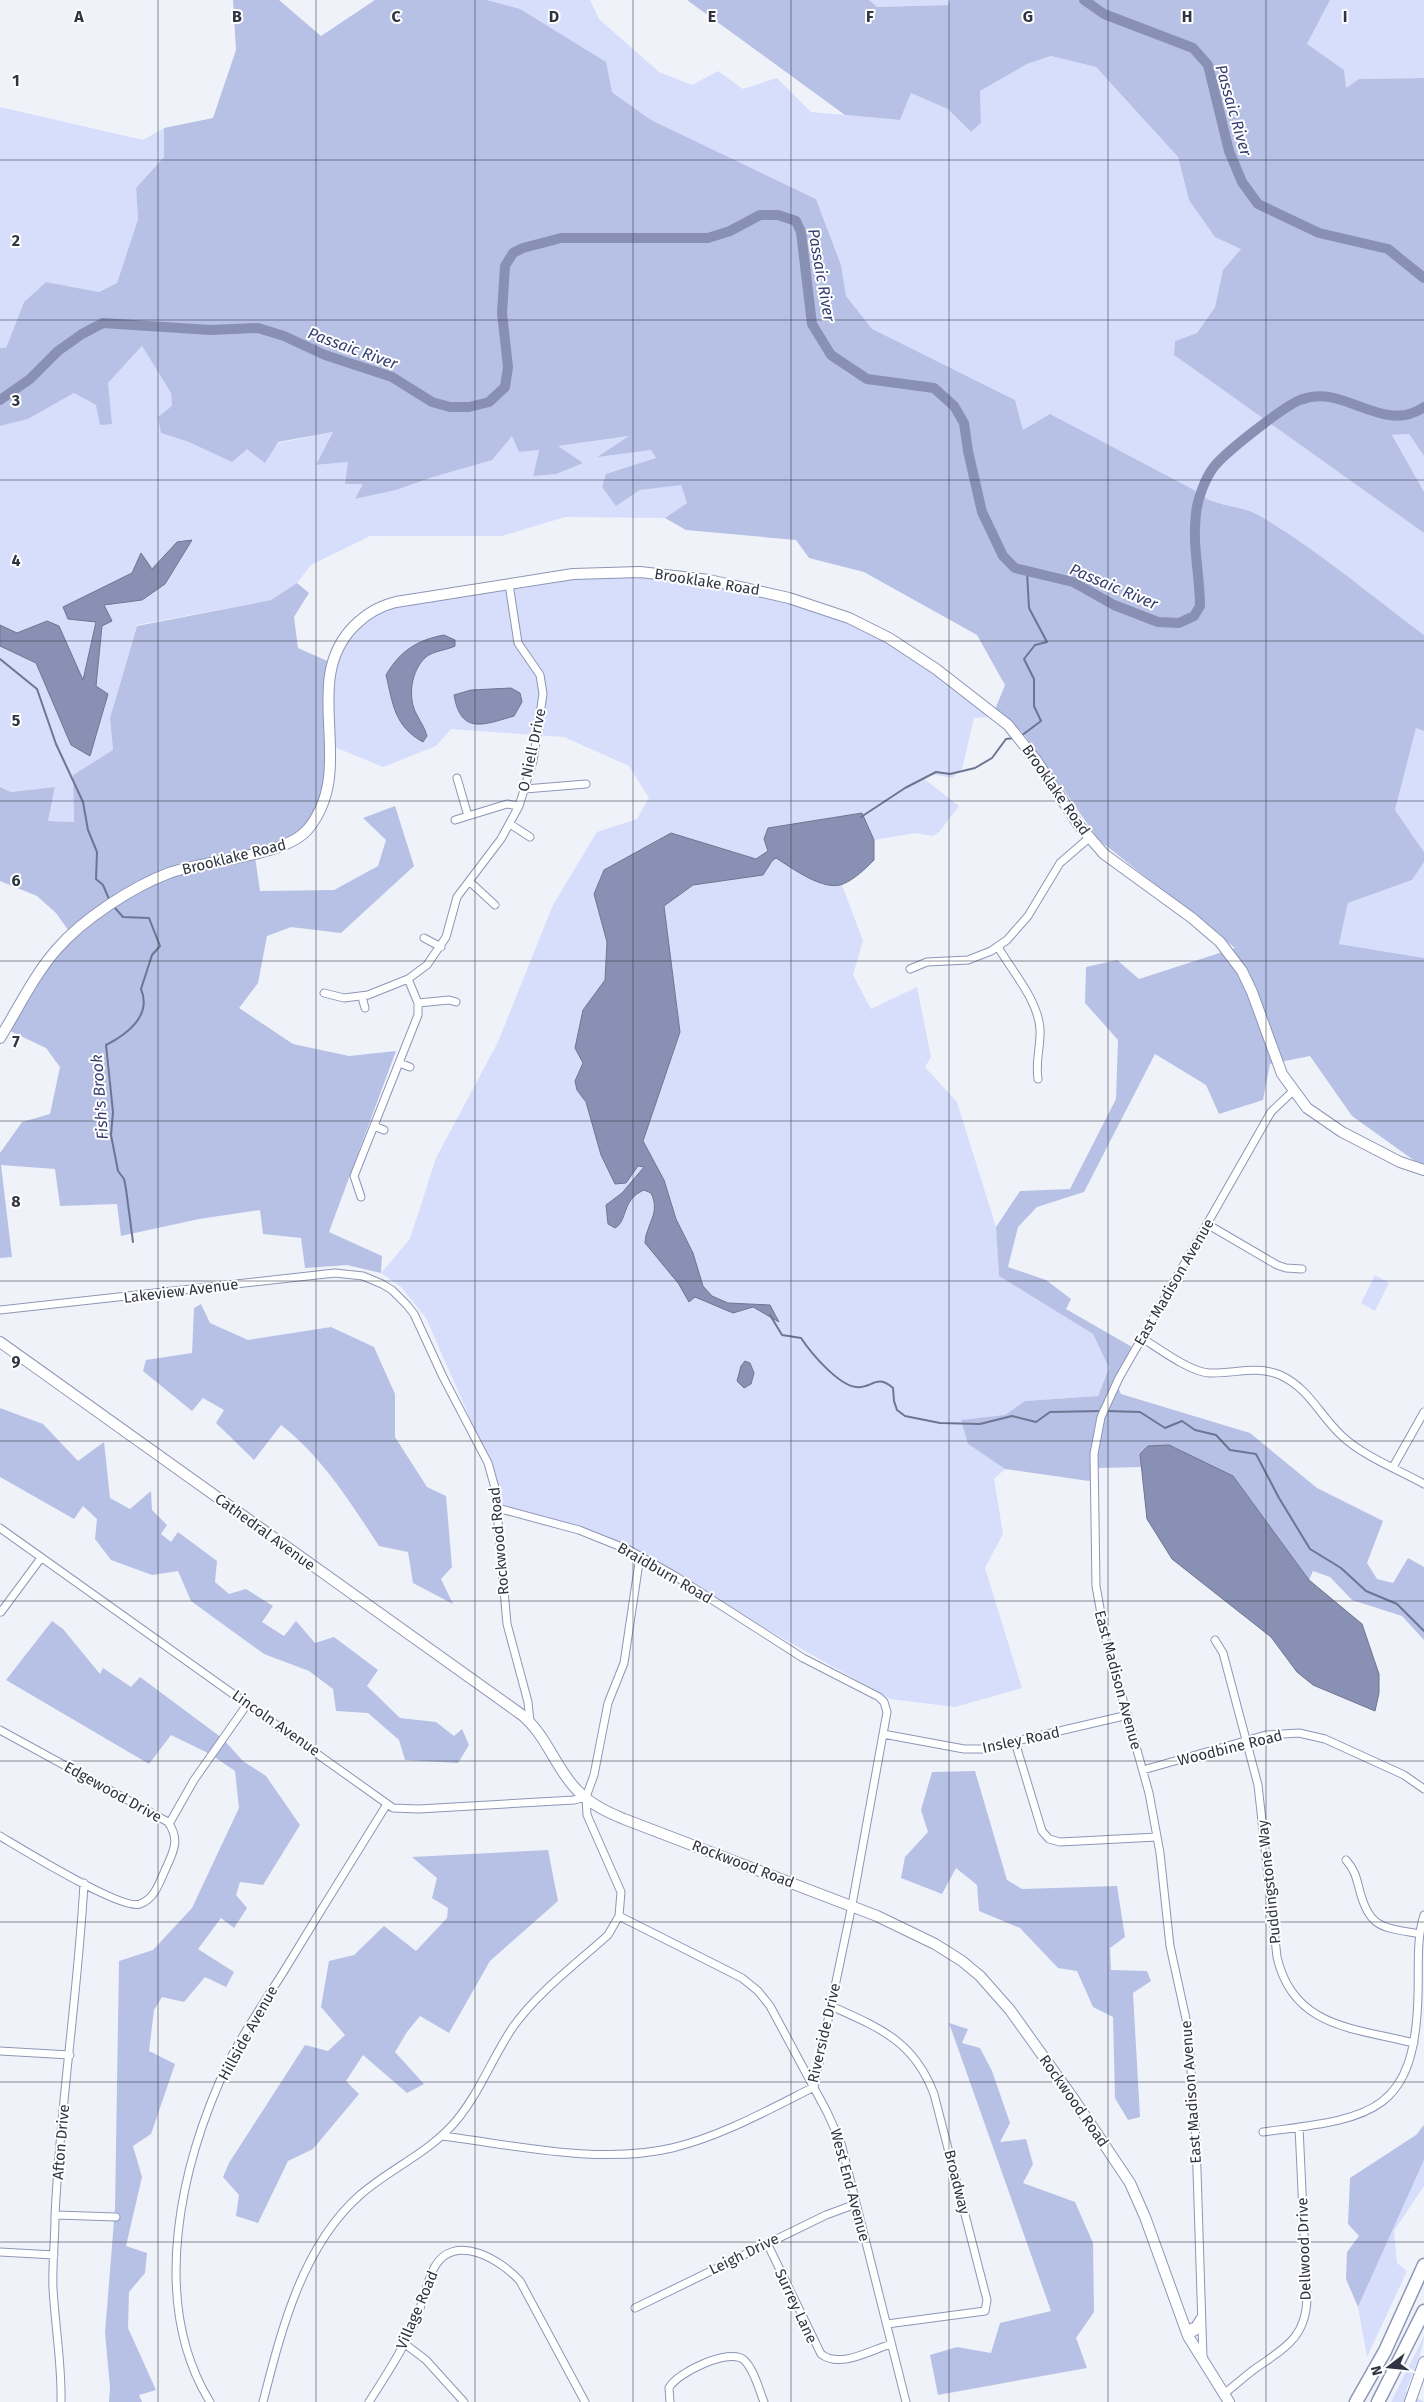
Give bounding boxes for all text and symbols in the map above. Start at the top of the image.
text: A [73,7,84,26]
text: B [232,7,242,26]
text: C [391,7,401,26]
text: D [549,7,559,26]
text: E [708,7,716,26]
text: F [866,7,874,26]
text: G [1023,7,1033,26]
text: H [1182,7,1192,26]
text: I [1343,7,1347,26]
water label: Passaic River [1211,62,1256,159]
text: 1 [12,71,20,90]
water label: Passaic River [804,227,839,324]
text: 2 [12,231,20,250]
water label: Passaic River [306,323,401,374]
text: 3 [11,391,20,410]
text: 4 [11,551,21,570]
water label: Passaic River [1067,559,1162,614]
street label: Brooklake Road [653,565,761,599]
street label: O Niell Drive [514,707,550,793]
text: 5 [12,711,21,730]
street label: Brooklake Road [1018,741,1094,839]
street label: Brooklake Road [180,835,288,879]
text: 6 [11,871,21,890]
text: 7 [12,1032,20,1051]
water label: Fish's Brook [87,1053,112,1140]
text: 8 [11,1192,21,1211]
street label: East Madison Avenue [1130,1215,1218,1349]
street label: Lakeview Avenue [123,1275,239,1307]
text: 9 [12,1352,21,1371]
street label: Rockwood Road [485,1486,513,1596]
street label: Cathedral Avenue [211,1490,319,1574]
street label: Braidburn Road [614,1539,716,1607]
street label: East Madison Avenue [1091,1608,1145,1752]
street label: Lincoln Avenue [229,1686,323,1760]
street label: Insley Road [981,1723,1061,1757]
street label: Woodbine Road [1176,1726,1284,1770]
street label: Edgewood Drive [61,1758,165,1826]
street label: Puddingstone Way [1253,1818,1284,1945]
street label: Rockwood Road [689,1836,797,1892]
street label: Riverside Drive [804,1981,844,2085]
street label: Hillside Avenue [215,1983,281,2083]
street label: East Madison Avenue [1177,2020,1205,2164]
street label: Rockwood Road [1036,2051,1112,2151]
street label: Afton Drive [49,2104,73,2180]
street label: West End Avenue [826,2127,874,2243]
street label: Broadway [940,2148,974,2217]
street label: Dellwood Drive [1293,2197,1315,2301]
street label: Leigh Drive [706,2229,782,2279]
street label: Surrey Lane [771,2266,821,2346]
street label: Village Road [392,2268,442,2352]
north arrow [1364,2342,1414,2392]
text: N [1368,2364,1386,2377]

